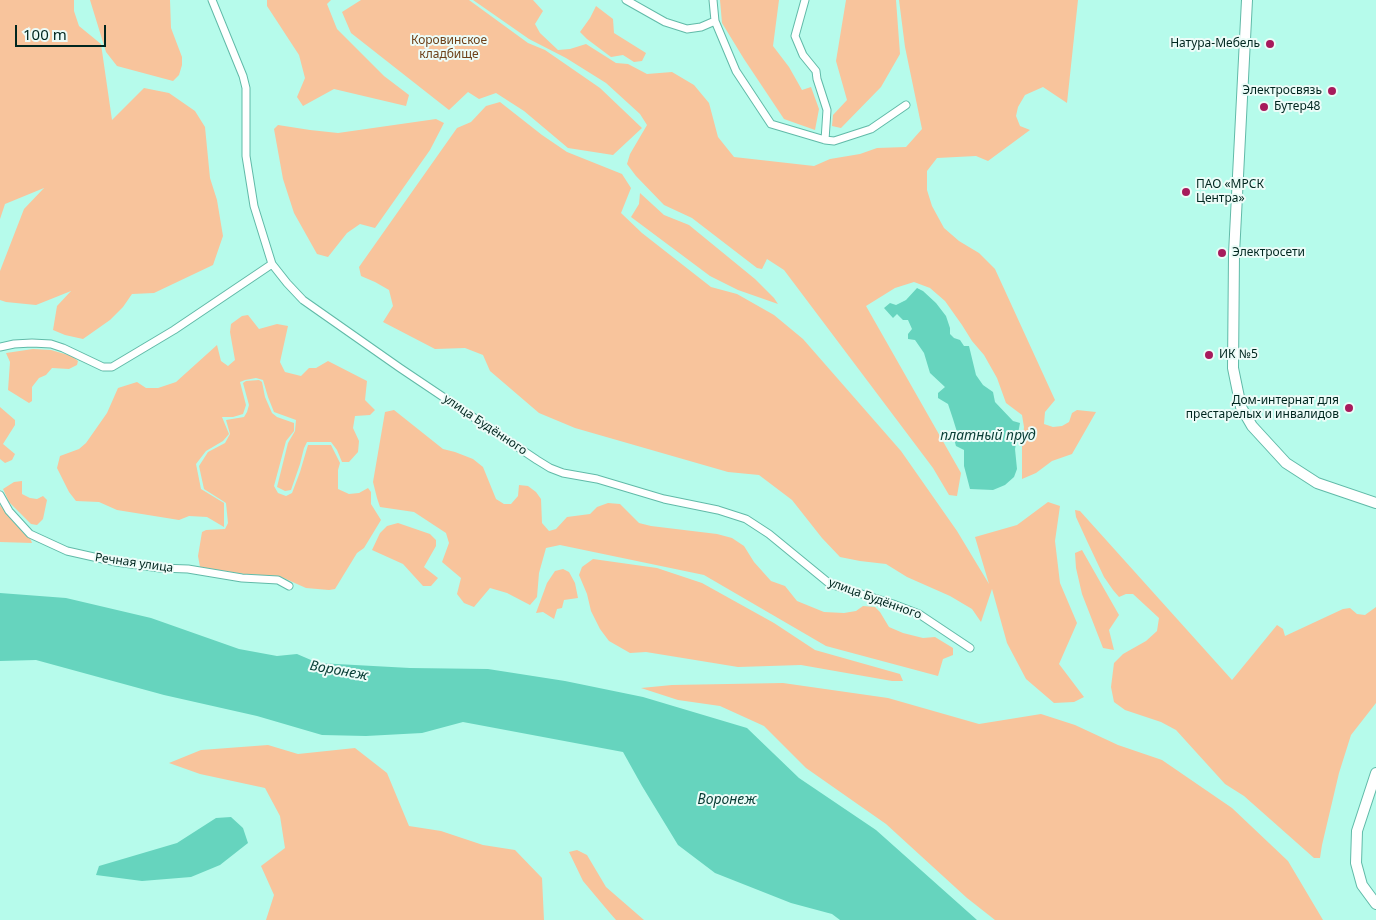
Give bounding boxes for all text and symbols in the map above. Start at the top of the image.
scale bar [18,15,109,47]
text: 100 m [23,24,67,44]
park label: Коровинское кладбище [411,34,487,62]
place label: Натура-Мебель [1170,37,1260,51]
marker: Натура-Мебель [1264,38,1276,50]
place label: Электросвязь [1242,84,1322,98]
marker: Электросвязь [1326,85,1338,97]
place label: Бутер48 [1274,100,1320,114]
marker: Бутер48 [1258,101,1270,113]
place label: ПАО «МРСК Центра» [1196,178,1264,206]
marker: ПАО «МРСК Центра» [1180,186,1192,198]
place label: Электросети [1232,246,1305,260]
marker: Электросети [1216,247,1228,259]
place label: ИК №5 [1219,348,1258,362]
marker: ИК №5 [1203,349,1215,361]
street label: улица Будённого [440,392,530,458]
place label: Дом-интернат для престарелых и инвалидов [1186,394,1339,422]
marker: Дом-интернат для престарелых и инвалидов [1343,402,1355,414]
water label: платный пруд [940,428,1036,444]
street label: Речная улица [94,550,174,576]
street label: улица Будённого [827,575,923,623]
water label: Воронеж [308,658,370,684]
water label: Воронеж [697,792,757,808]

